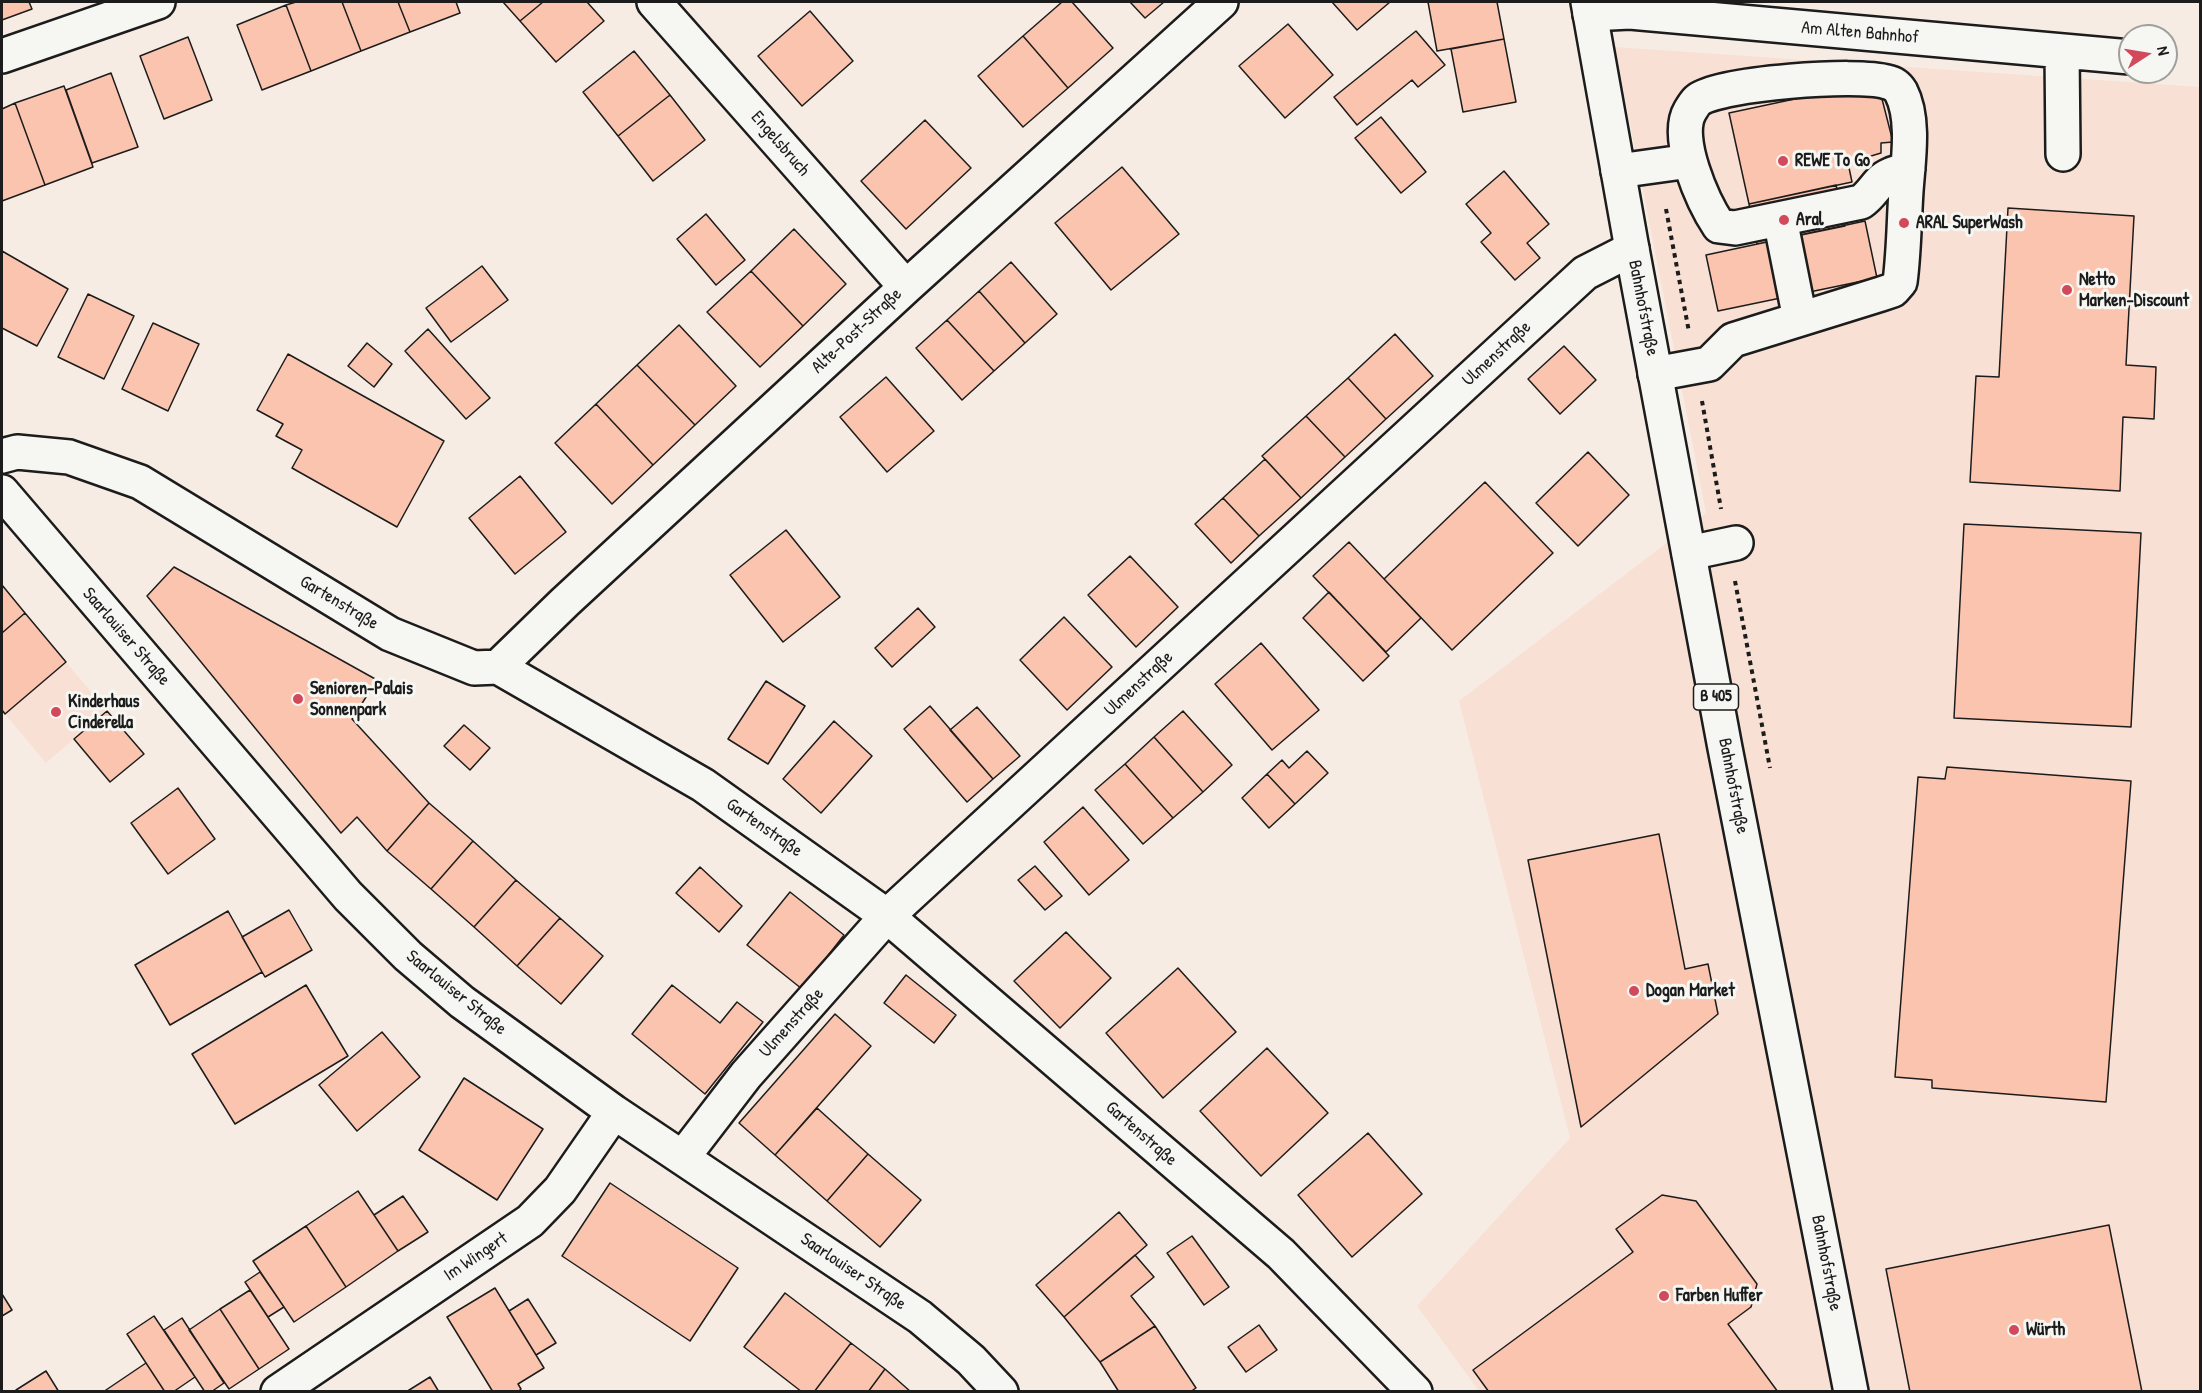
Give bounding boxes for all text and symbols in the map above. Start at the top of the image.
street label: Am Alten Bahnhof [1801,17,1919,49]
north arrow [2118,24,2178,84]
text: N [2152,44,2175,57]
street label: Engelsbruch [746,107,814,181]
place label: REWE To Go [1795,150,1870,172]
marker: REWE To Go [1776,154,1790,168]
place label: Aral [1796,209,1824,231]
place label: ARAL SuperWash [1916,212,2022,234]
marker: Aral [1777,213,1791,227]
marker: ARAL SuperWash [1897,216,1911,230]
street label: Bahnhofstraße [1623,258,1663,358]
place label: Netto Marken-Discount [2079,269,2189,312]
marker: Netto Marken-Discount [2060,283,2074,297]
street label: Alte-Post-Straße [807,284,907,378]
street label: Ulmenstraße [1458,317,1536,391]
street label: Gartenstraße [296,571,382,635]
street label: Saarlouiser Straße [78,584,174,690]
street label: Ulmenstraße [1100,647,1178,721]
place label: Senioren-Palais Sonnenpark [310,678,413,720]
road number: B 405 [1694,684,1738,710]
place label: Kinderhaus Cinderella [68,691,139,734]
marker: Senioren-Palais Sonnenpark [291,692,305,706]
marker: Kinderhaus Cinderella [49,705,63,719]
street label: Bahnhofstraße [1713,736,1753,836]
street label: Gartenstraße [722,794,806,862]
street label: Saarlouiser Straße [401,946,511,1040]
place label: Dogan Market [1646,980,1735,1002]
street label: Ulmenstraße [755,984,829,1062]
marker: Dogan Market [1627,984,1641,998]
street label: Gartenstraße [1101,1097,1181,1171]
street label: Bahnhofstraße [1806,1213,1846,1313]
street label: Im Wingert [440,1228,512,1286]
street label: Saarlouiser Straße [796,1229,910,1315]
place label: Farben Huffer [1676,1285,1763,1307]
marker: Farben Huffer [1657,1289,1671,1303]
place label: Würth [2026,1319,2065,1341]
marker: Würth [2007,1323,2021,1337]

